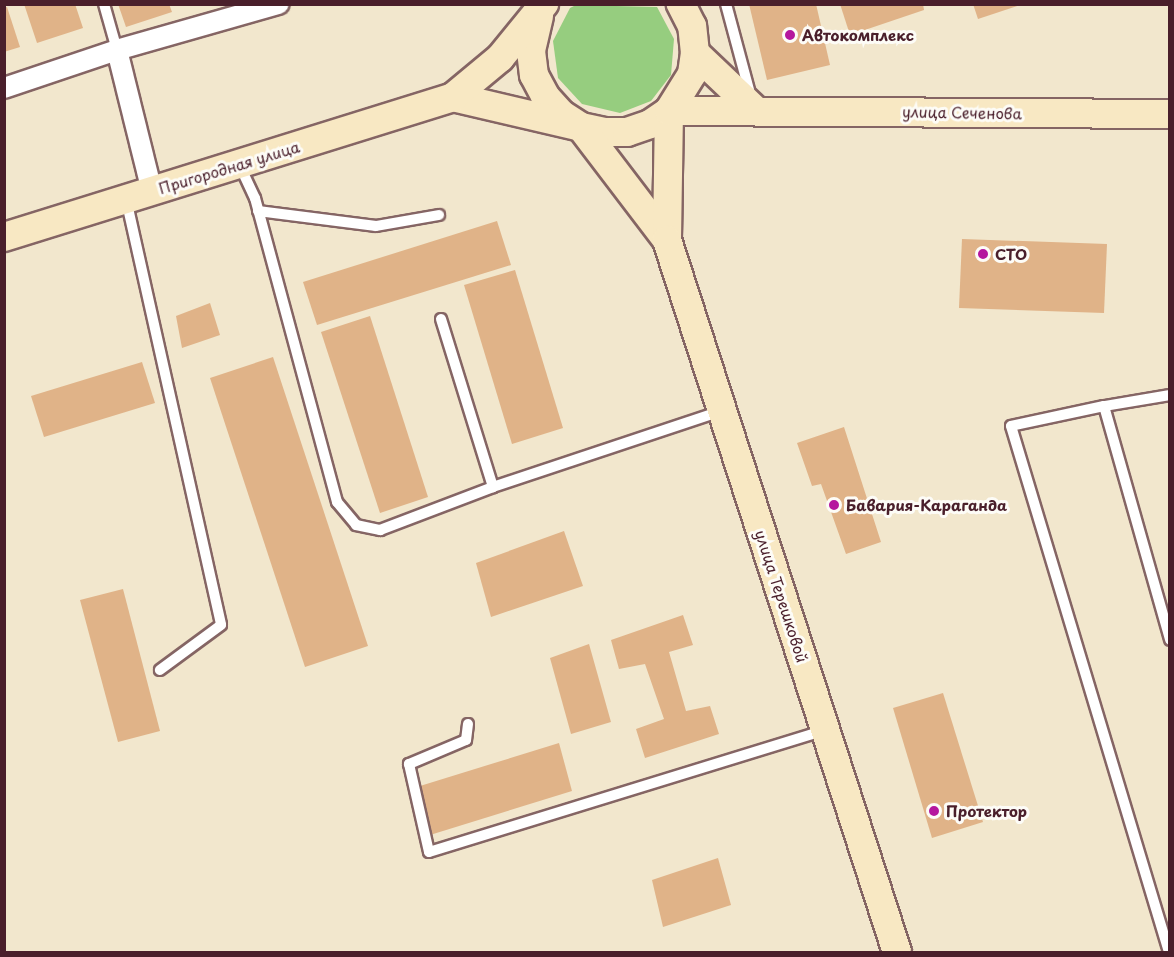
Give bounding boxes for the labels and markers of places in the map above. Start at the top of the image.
place label: Автокомплекс [802,26,914,44]
marker: Автокомплекс [783,28,797,42]
place label: СТО [995,245,1027,263]
marker: СТО [976,247,990,261]
place label: Бавария-Караганда [846,496,1007,514]
marker: Бавария-Караганда [827,498,841,512]
place label: Протектор [946,802,1027,820]
marker: Протектор [927,804,941,818]

